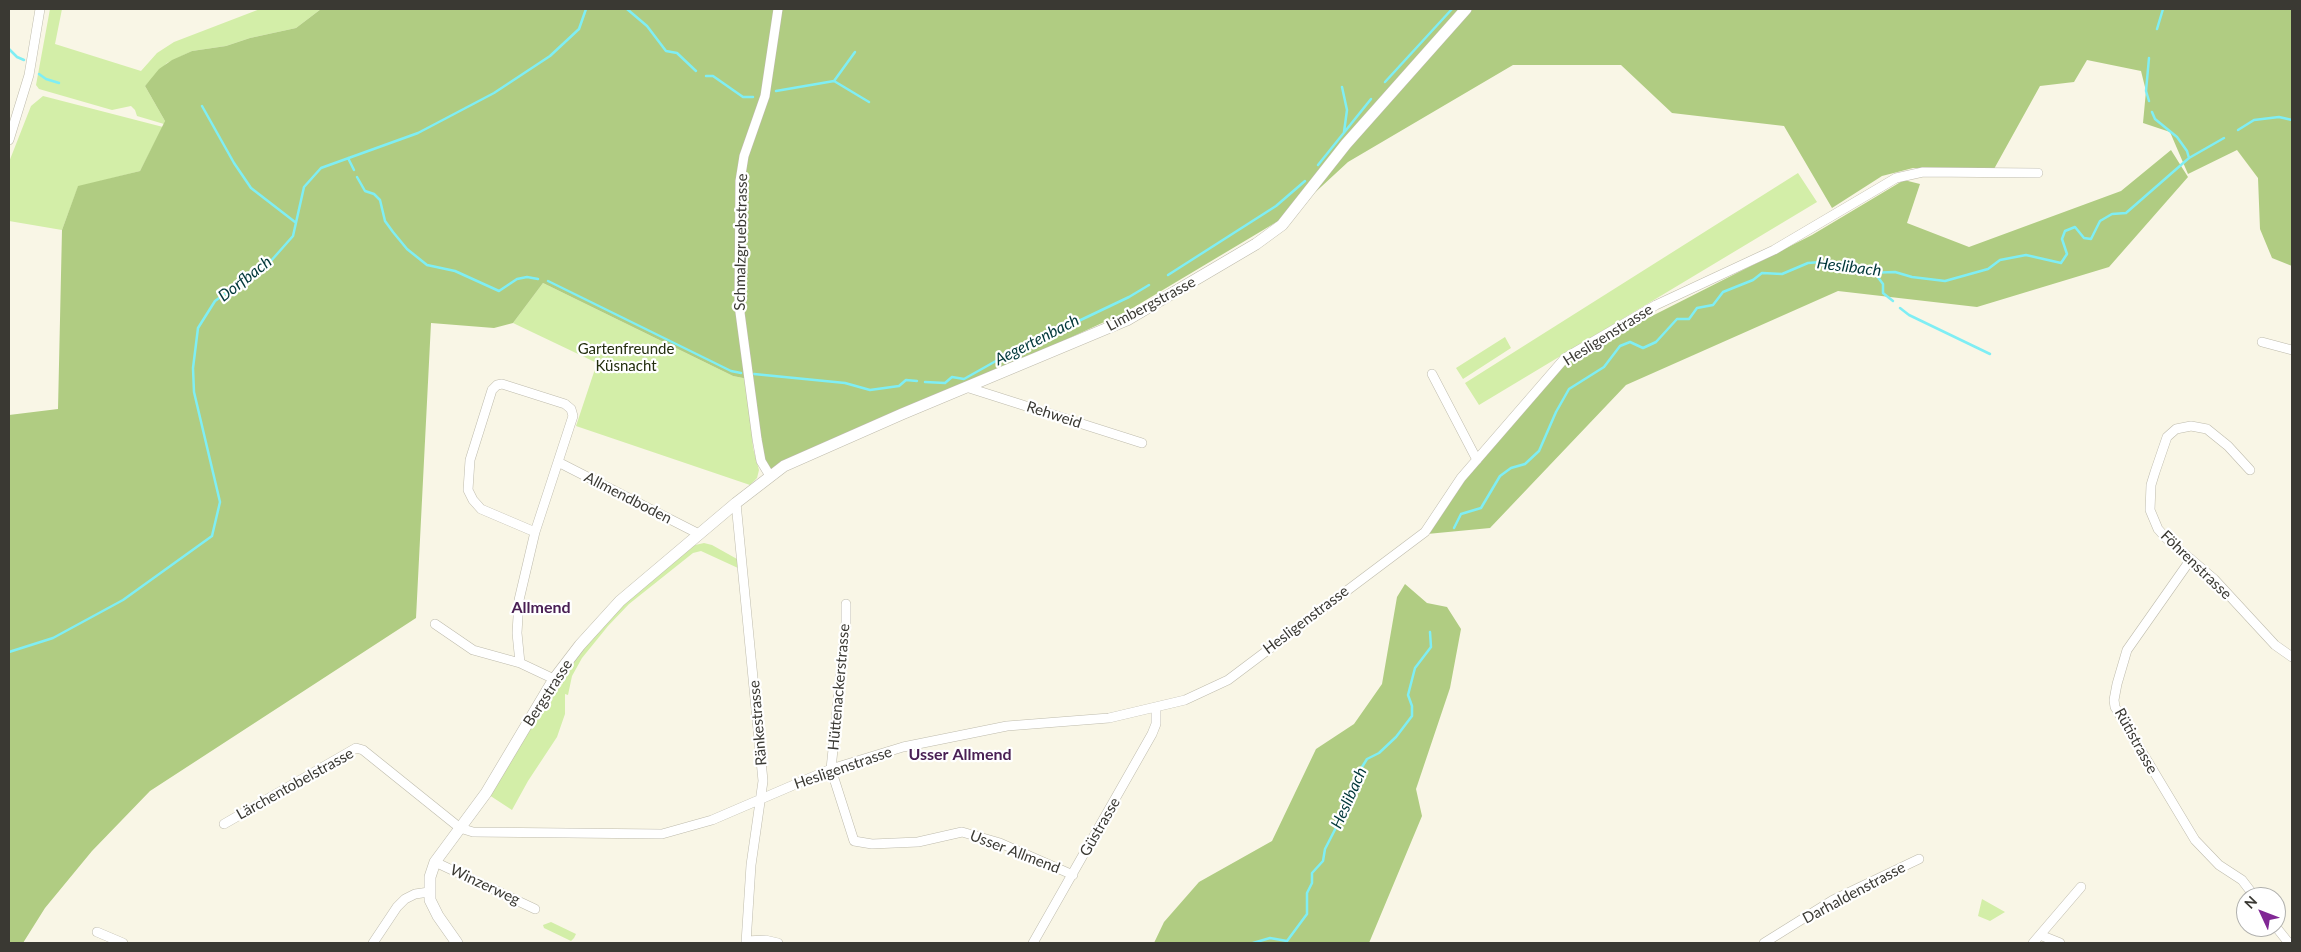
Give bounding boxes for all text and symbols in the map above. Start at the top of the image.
street label: Schmalzgruebstrasse [731,173,751,311]
water label: Dorfbach [214,252,276,306]
water label: Heslibach [1816,254,1882,280]
street label: Limbergstrasse [1103,273,1199,335]
street label: Hesligenstrasse [1560,300,1656,370]
water label: Aegertenbach [992,311,1082,369]
park label: Gartenfreunde Küsnacht [578,340,674,375]
street label: Rehweid [1024,398,1084,432]
street label: Allmendboden [581,468,675,528]
street label: Föhrenstrasse [2157,527,2235,603]
street label: Hesligenstrasse [1260,582,1352,658]
district label: Allmend [511,598,571,618]
street label: Hüttenackerstrasse [825,623,853,751]
street label: Bergstrasse [520,656,576,730]
street label: Ränkestrasse [745,679,771,767]
street label: Rütistrasse [2111,705,2161,777]
street label: Hesligenstrasse [792,743,894,793]
street label: Lärchentobelstrasse [233,744,357,824]
district label: Usser Allmend [908,745,1012,765]
water label: Heslibach [1327,764,1371,832]
street label: Güstrasse [1076,794,1124,860]
street label: Usser Allmend [967,827,1063,877]
street label: Darhaldenstrasse [1800,858,1908,928]
street label: Winzerweg [447,861,523,909]
north arrow [2236,887,2286,937]
text: N [2240,892,2260,912]

